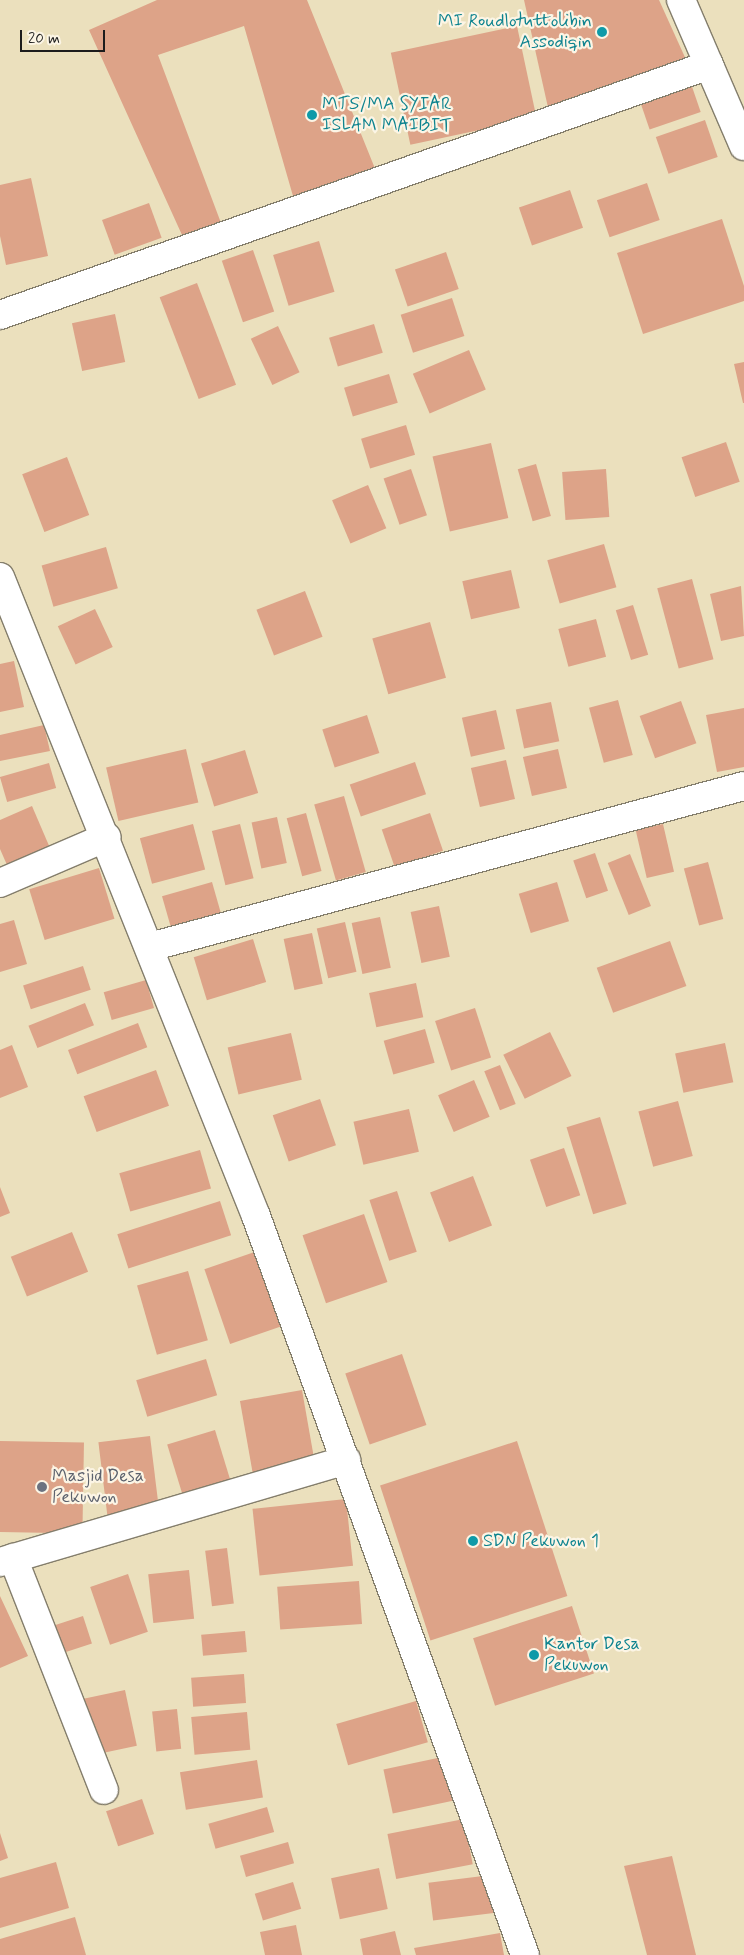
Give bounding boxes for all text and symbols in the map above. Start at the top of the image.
place label: MI Roudlotuttolibin Assodiqin [443,11,592,54]
scale bar [22,20,108,52]
marker: MI Roudlotuttolibin Assodiqin [596,26,608,38]
text: 20 m [28,29,60,49]
place label: MTS/MA SYIAR ISLAM MAIBIT [322,94,453,136]
marker: MTS/MA SYIAR ISLAM MAIBIT [306,109,318,121]
place label: Masjid Desa Pekuwon [52,1466,145,1508]
marker: Masjid Desa Pekuwon [36,1481,48,1493]
place label: SDN Pekuwon 1 [483,1530,599,1552]
marker: SDN Pekuwon 1 [467,1535,479,1547]
place label: Kantor Desa Pekuwon [544,1634,640,1676]
marker: Kantor Desa Pekuwon [528,1649,540,1661]

